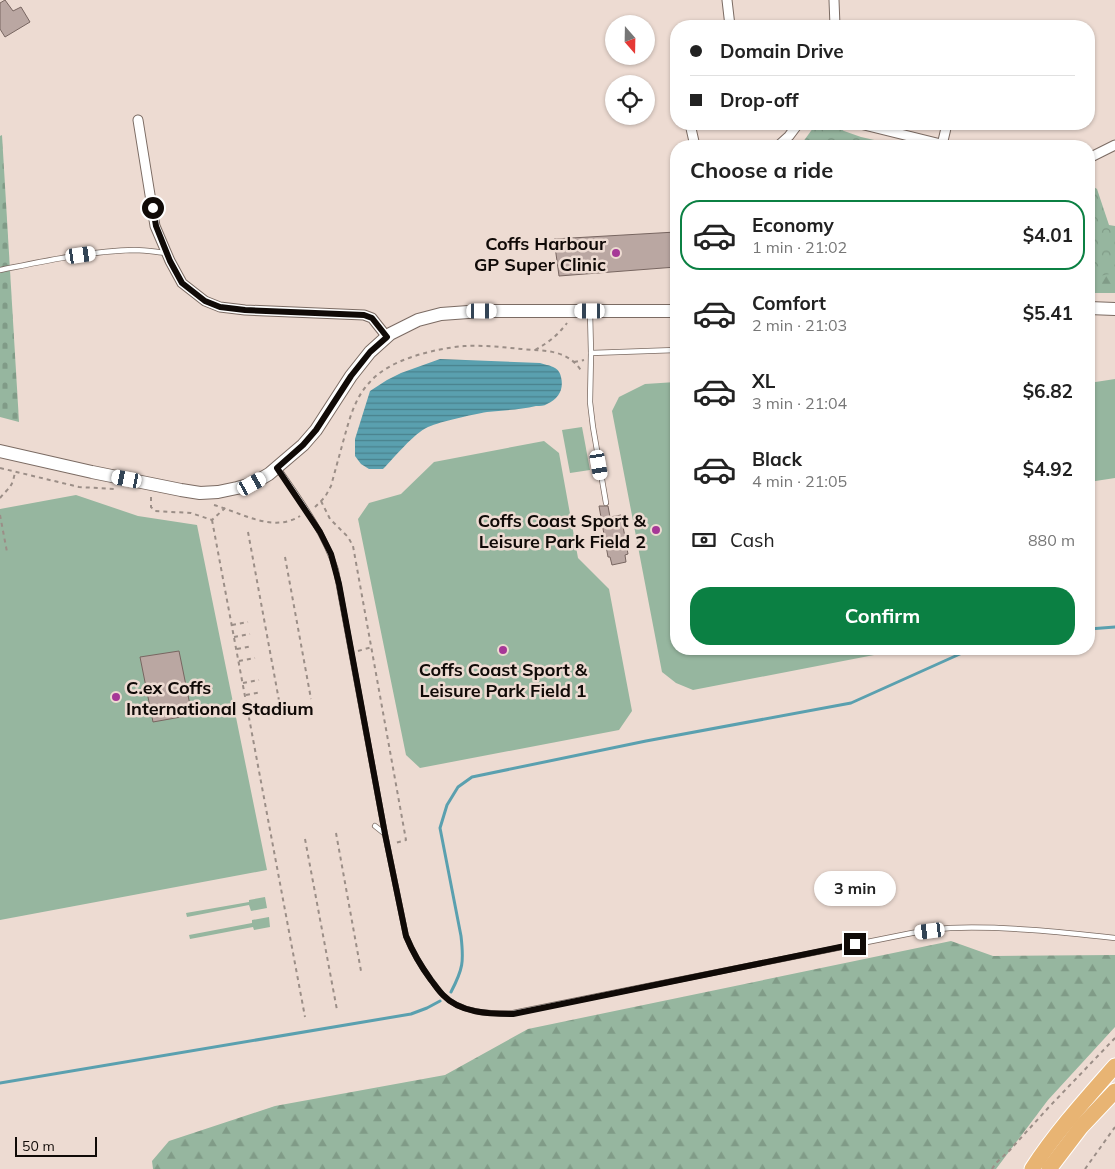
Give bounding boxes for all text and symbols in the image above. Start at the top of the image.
north arrow [605,15,655,65]
map controls [605,15,655,125]
text: Domain Drive [720,39,844,63]
button: locate [605,75,655,125]
text: Drop-off [720,88,798,112]
text: Choose a ride [690,156,833,184]
route start [142,197,164,219]
icon: car [692,213,737,258]
text: Economy [752,213,834,237]
text: $4.01 [1023,223,1073,247]
place label: Coffs Harbour GP Super Clinic [474,232,607,276]
text: 1 min · 21:02 [752,237,847,257]
car [65,245,96,265]
marker: Coffs Harbour GP Super Clinic [610,247,622,259]
icon: car [692,291,737,336]
text: Comfort [752,291,826,315]
text: $5.41 [1023,301,1073,325]
car [467,304,497,319]
car [575,304,605,319]
text: 2 min · 21:03 [752,315,847,335]
icon: car [692,369,737,414]
text: XL [752,369,775,393]
text: $6.82 [1023,379,1073,403]
text: 3 min · 21:04 [752,393,847,413]
icon: car [692,447,737,492]
text: Black [752,447,802,471]
car [589,449,608,481]
text: $4.92 [1023,457,1073,481]
car [110,469,143,489]
car [235,470,268,498]
text: 4 min · 21:05 [752,471,847,491]
place label: Coffs Coast Sport & Leisure Park Field 2 [478,509,647,553]
marker: Coffs Coast Sport & Leisure Park Field 2 [650,524,662,536]
icon: cash [690,526,718,554]
text: Cash [730,528,775,552]
text: 880 m [1028,530,1075,550]
button: Confirm [690,587,1075,645]
marker: Coffs Coast Sport & Leisure Park Field 1 [497,644,509,656]
place label: Coffs Coast Sport & Leisure Park Field 1 [419,658,588,702]
place label: C.ex Coffs International Stadium [126,676,314,720]
marker: C.ex Coffs International Stadium [110,691,122,703]
callout: 3 min [814,872,896,906]
text: 3 min [834,878,876,898]
car [914,922,945,940]
route end [844,933,866,955]
scale bar [15,1134,98,1157]
text: 50 m [22,1137,55,1155]

